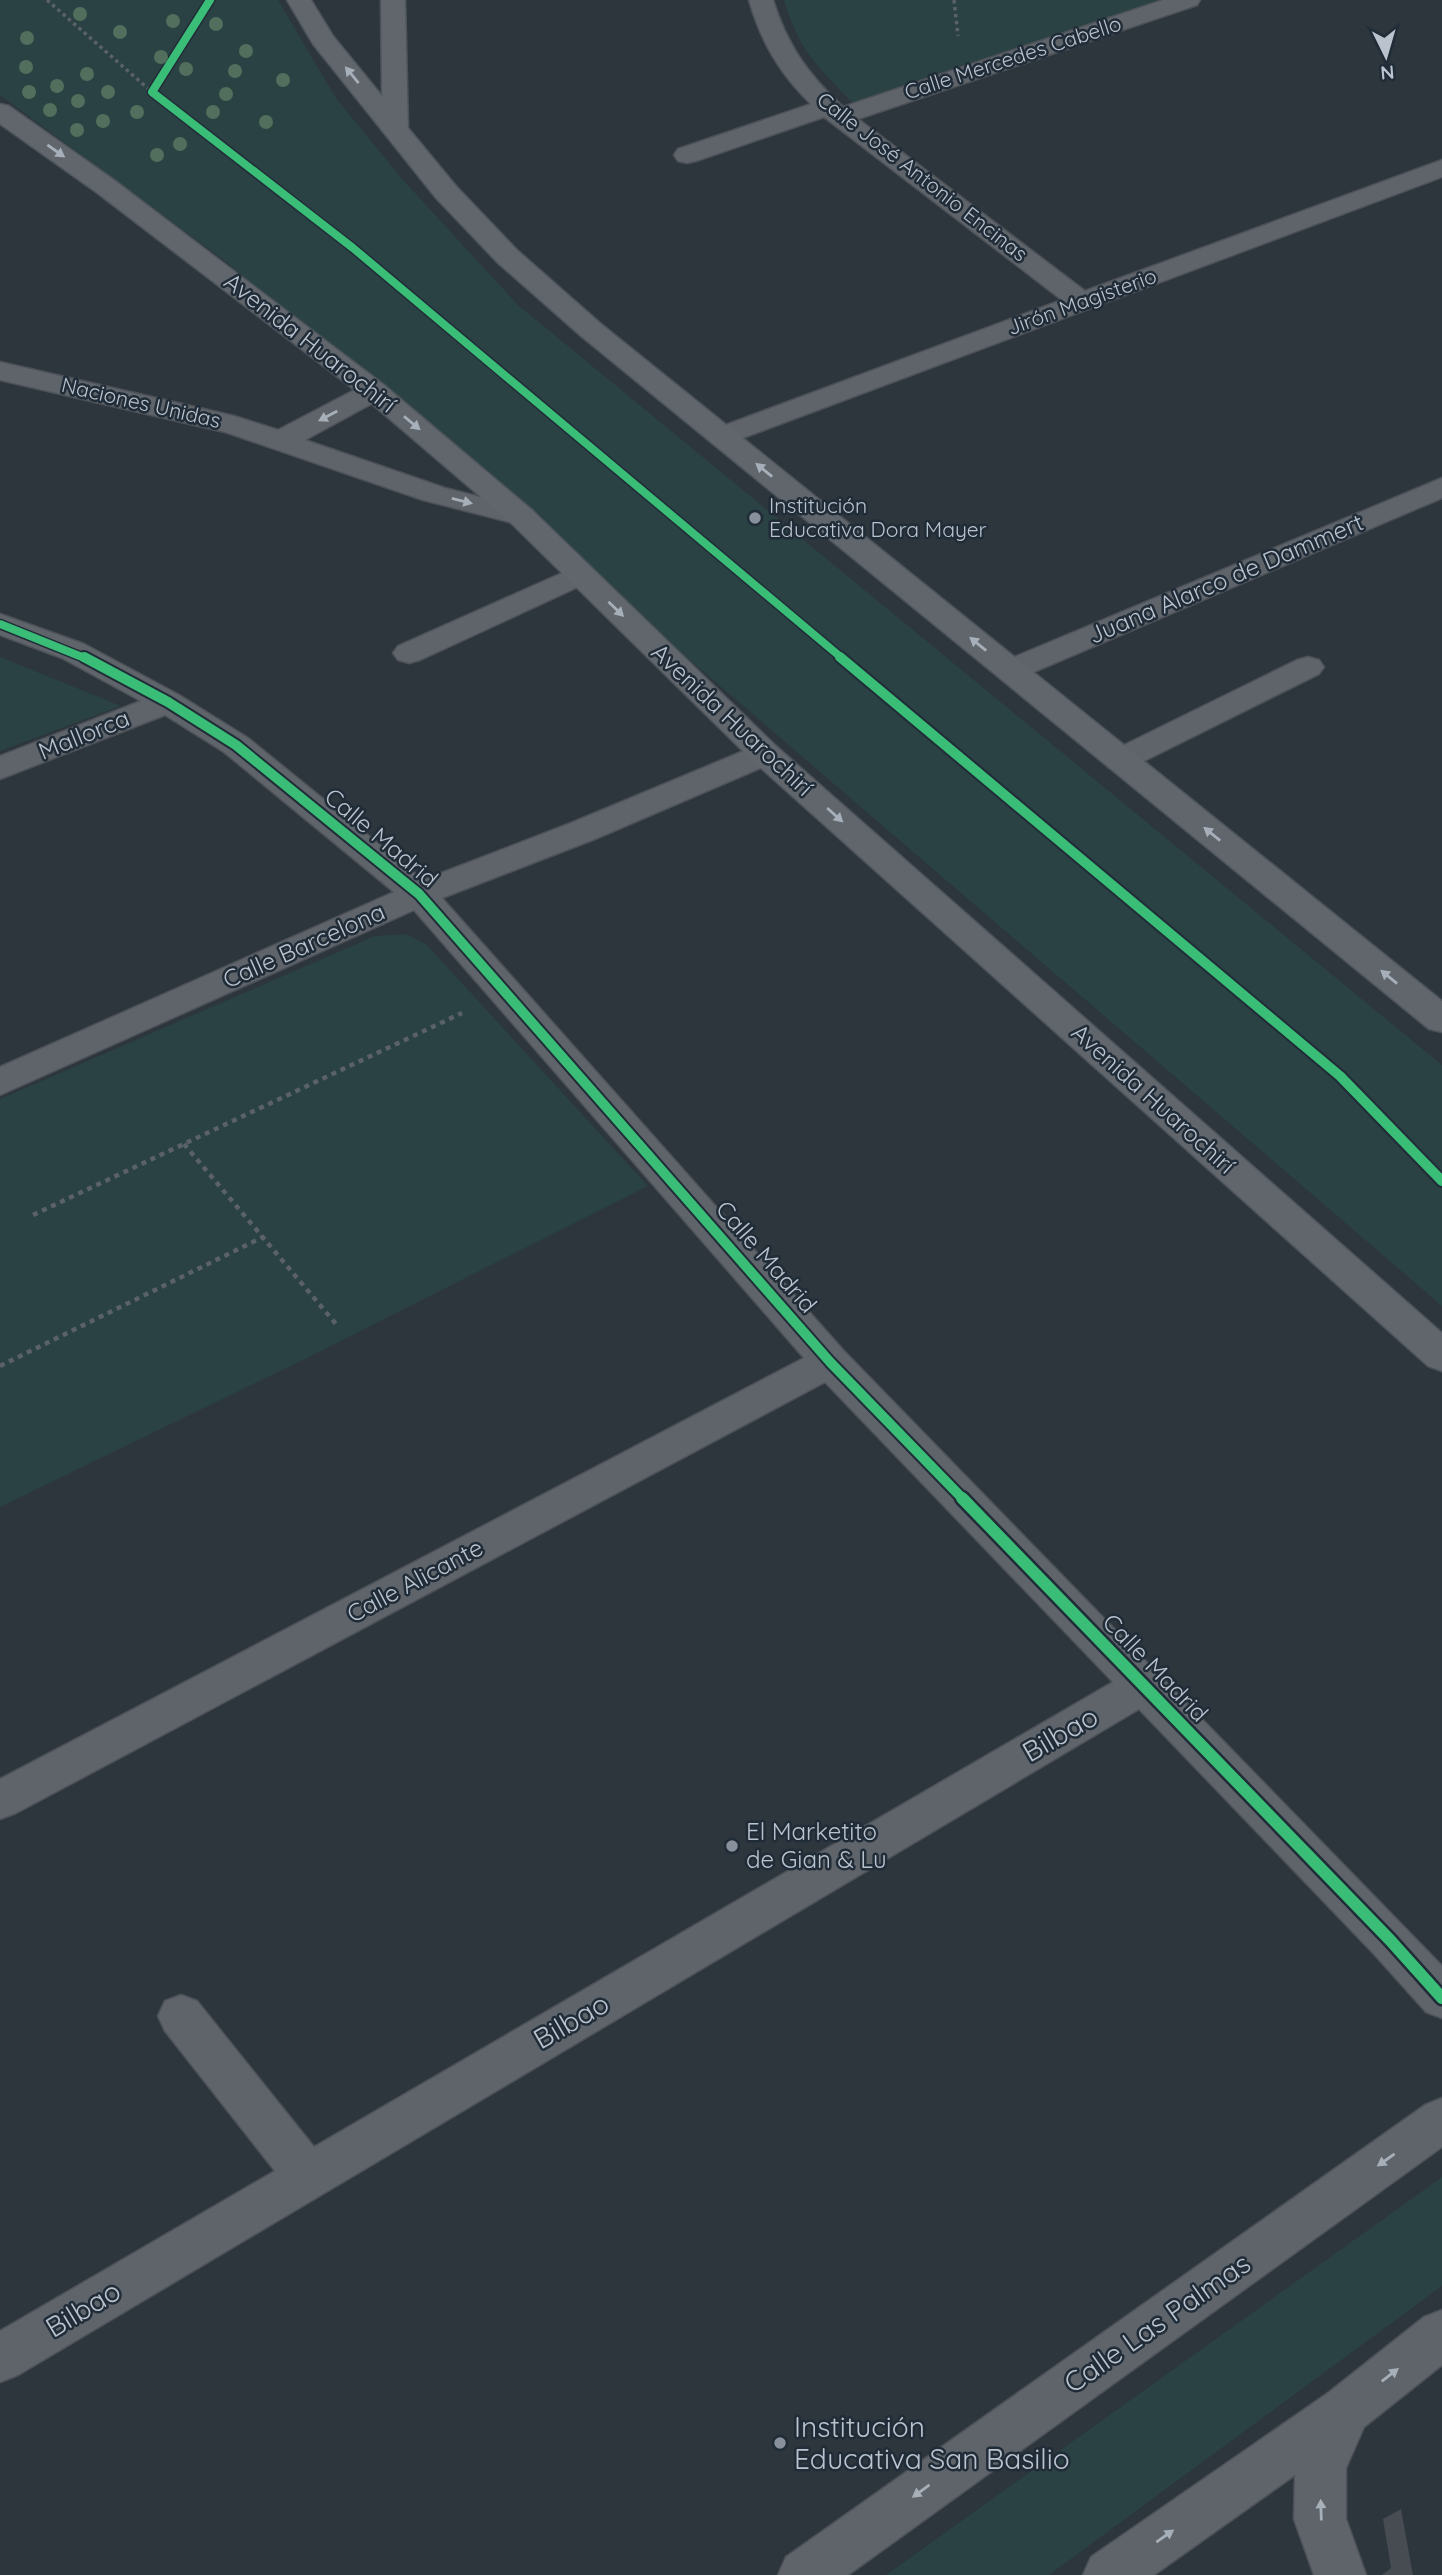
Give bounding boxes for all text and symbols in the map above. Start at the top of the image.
street label: Calle Mercedes Cabello [901,10,1124,104]
north arrow [1351,21,1421,91]
text: N [1379,60,1395,85]
one-way arrow [345,67,360,84]
street label: Calle José Antonio Encinas [812,86,1033,267]
one-way arrow [47,144,65,158]
street label: Jirón Magisterio [1004,262,1160,340]
street label: Avenida Huarochirí [219,266,403,419]
street label: Naciones Unidas [59,371,223,433]
one-way arrow [318,410,338,422]
one-way arrow [403,415,421,431]
one-way arrow [755,463,772,478]
place label: Institución Educativa Dora Mayer [769,492,987,542]
one-way arrow [451,496,473,507]
street label: Juana Alarco de Dammert [1084,506,1368,650]
marker: Institución Educativa Dora Mayer [747,510,763,526]
one-way arrow [608,601,624,617]
street label: Avenida Huarochirí [646,637,820,802]
one-way arrow [970,637,987,652]
street label: Mallorca [34,702,133,766]
street label: Calle Madrid [319,781,445,893]
one-way arrow [826,807,843,823]
one-way arrow [1204,827,1221,842]
street label: Calle Barcelona [218,896,389,994]
one-way arrow [1380,970,1397,985]
street label: Avenida Huarochirí [1066,1017,1242,1180]
street label: Calle Madrid [710,1194,824,1319]
street label: Calle Alicante [341,1532,488,1629]
street label: Calle Madrid [1097,1607,1215,1728]
street label: Bilbao [1016,1698,1104,1769]
place label: El Marketito de Gian & Lu [746,1816,887,1874]
marker: El Marketito de Gian & Lu [724,1838,740,1854]
street label: Bilbao [527,1985,615,2056]
one-way arrow [1377,2153,1395,2167]
street label: Calle Las Palmas [1057,2245,1257,2400]
street label: Bilbao [39,2273,127,2345]
one-way arrow [1381,2368,1399,2383]
place label: Institución Educativa San Basilio [794,2409,1070,2476]
marker: Institución Educativa San Basilio [772,2435,788,2451]
one-way arrow [912,2483,930,2497]
one-way arrow [1315,2499,1327,2521]
one-way arrow [1156,2529,1174,2543]

